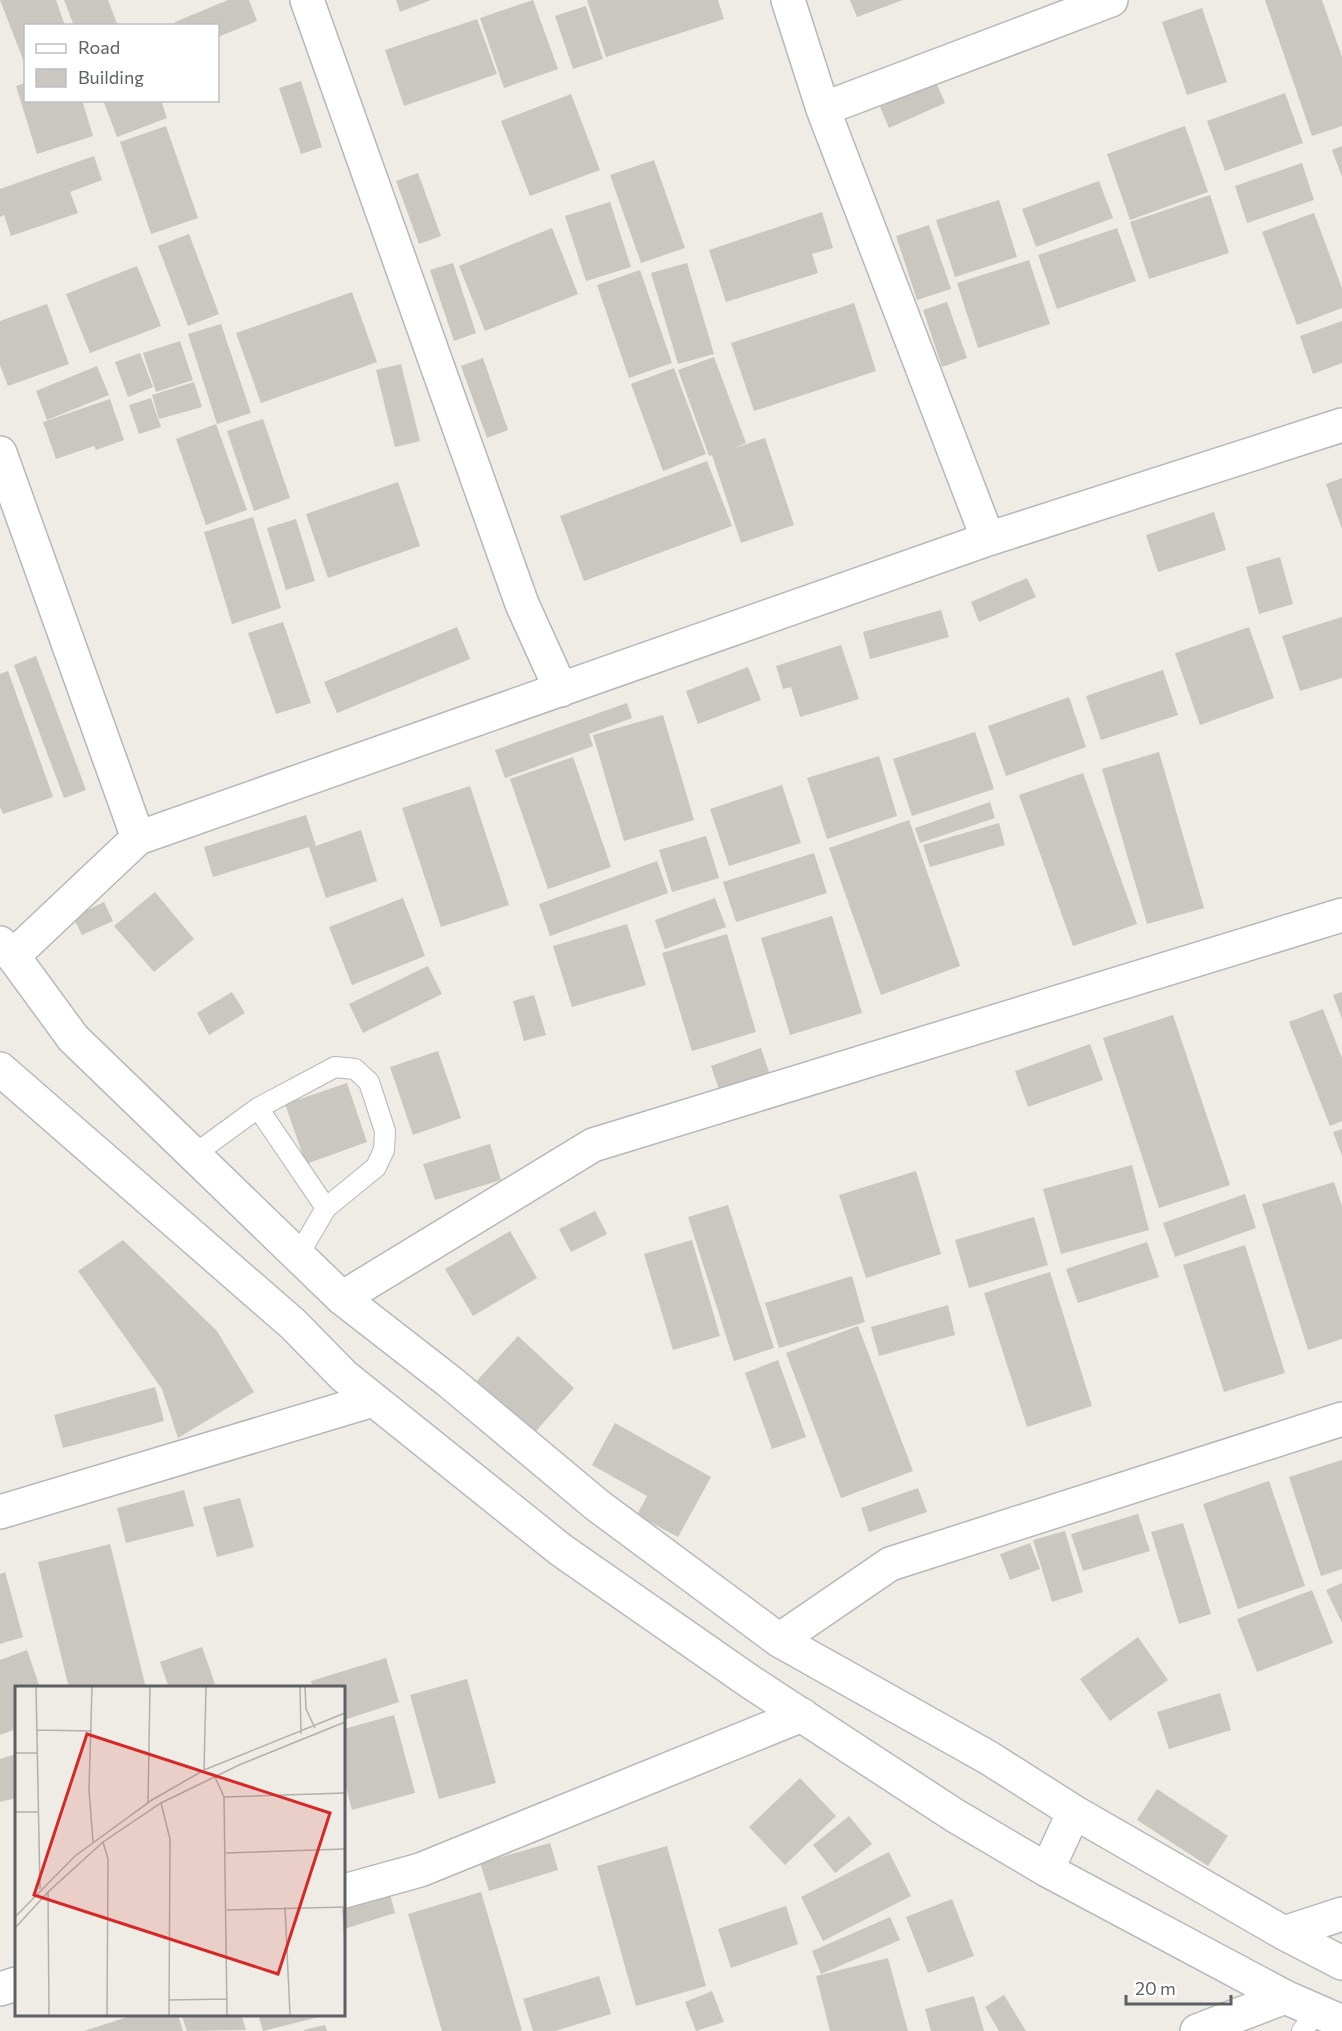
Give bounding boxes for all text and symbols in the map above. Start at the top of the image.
legend [24,24,219,102]
text: Road [78,36,120,58]
text: Building [78,66,144,88]
inset map [15,1686,345,2016]
scale bar [1126,1968,1231,2006]
text: 20 m [1135,1977,1176,1999]

